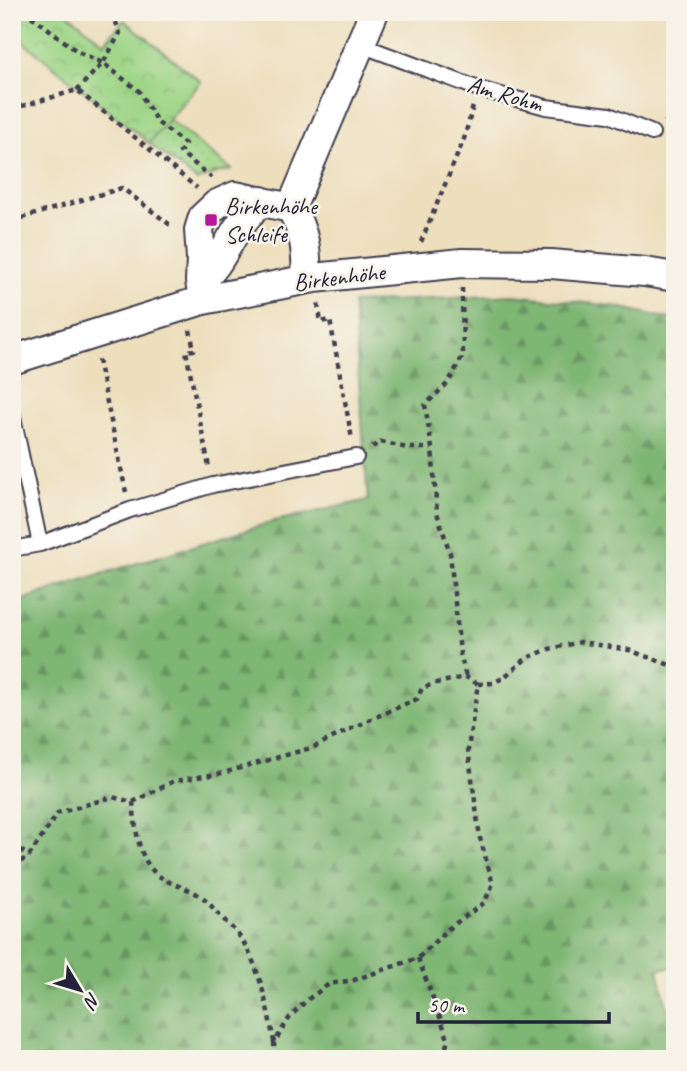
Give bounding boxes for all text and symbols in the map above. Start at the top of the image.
street label: Am Rohm [464,69,547,119]
place label: Birkenhöhe Schleife [225,191,319,249]
marker: Birkenhöhe Schleife [203,212,219,228]
street label: Birkenhöhe [292,256,389,297]
north arrow [46,956,116,1026]
scale bar [418,980,608,1024]
text: N [78,988,106,1014]
text: 50 m [428,992,466,1018]

